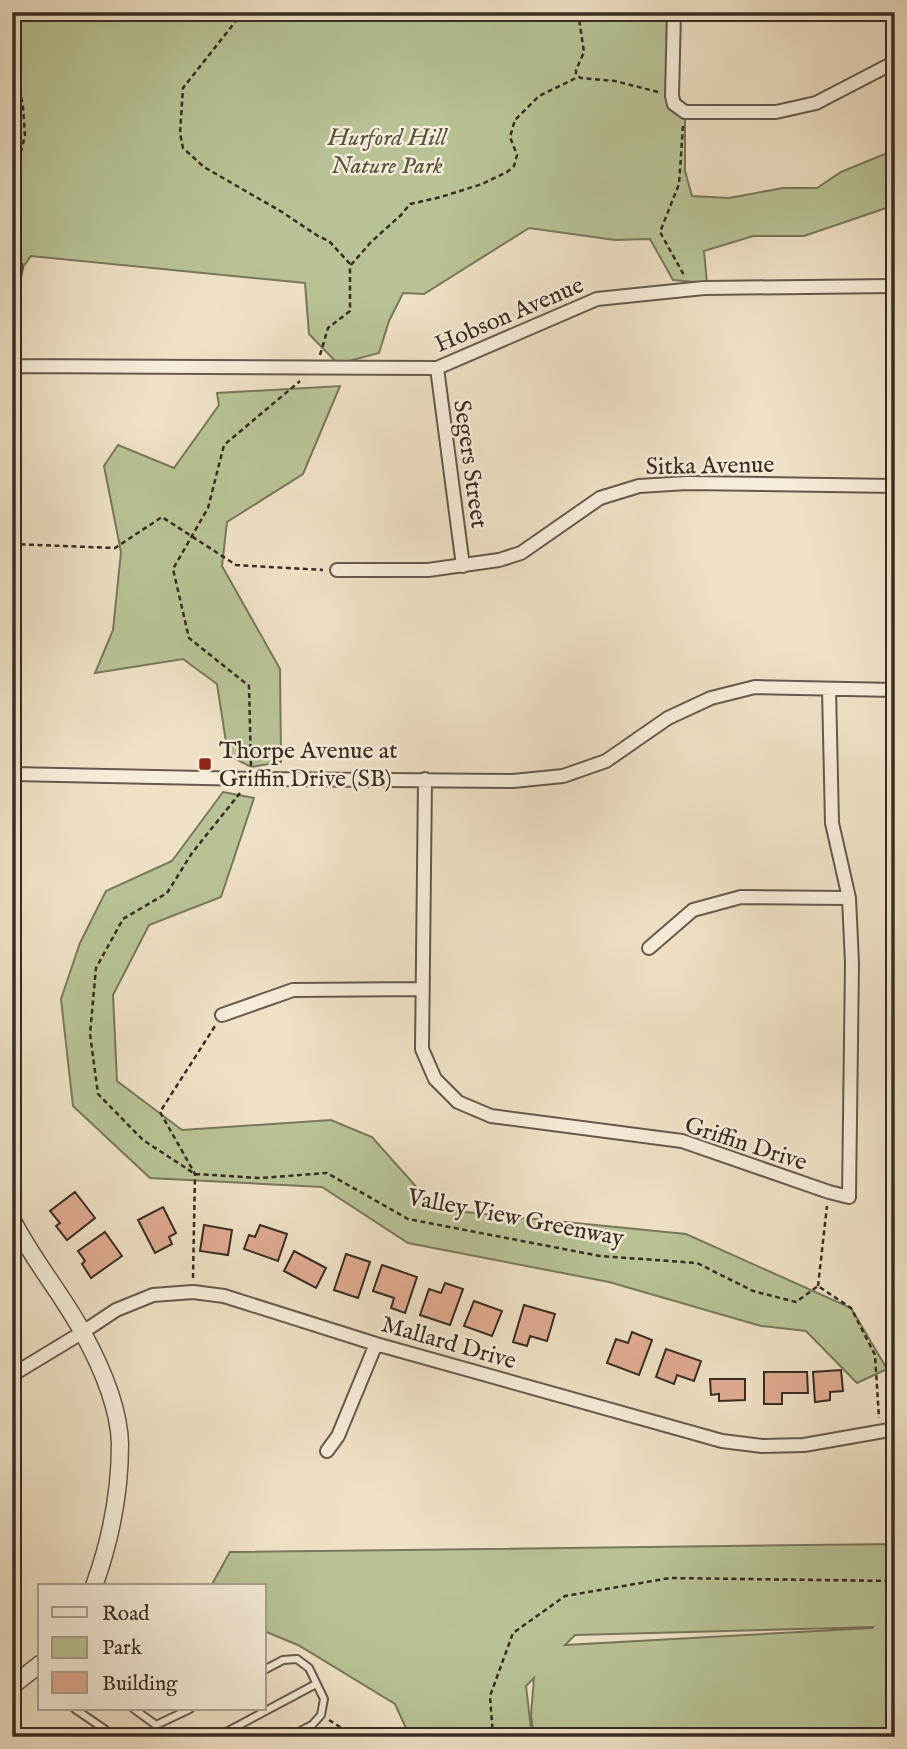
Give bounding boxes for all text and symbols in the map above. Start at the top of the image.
park label: Hurford Hill Nature Park [327,123,449,182]
street label: Hobson Avenue [431,270,589,361]
street label: Segers Street [445,398,494,530]
street label: Sitka Avenue [645,450,775,483]
place label: Thorpe Avenue at Griffin Drive (SB) [219,736,397,795]
marker: Thorpe Avenue at Griffin Drive (SB) [197,756,213,772]
street label: Griffin Drive [680,1110,811,1179]
street label: Valley View Greenway [404,1182,627,1255]
street label: Mallard Drive [377,1309,520,1378]
legend [38,1584,266,1710]
text: Road [102,1601,150,1628]
text: Park [102,1635,143,1662]
text: Building [102,1671,178,1698]

